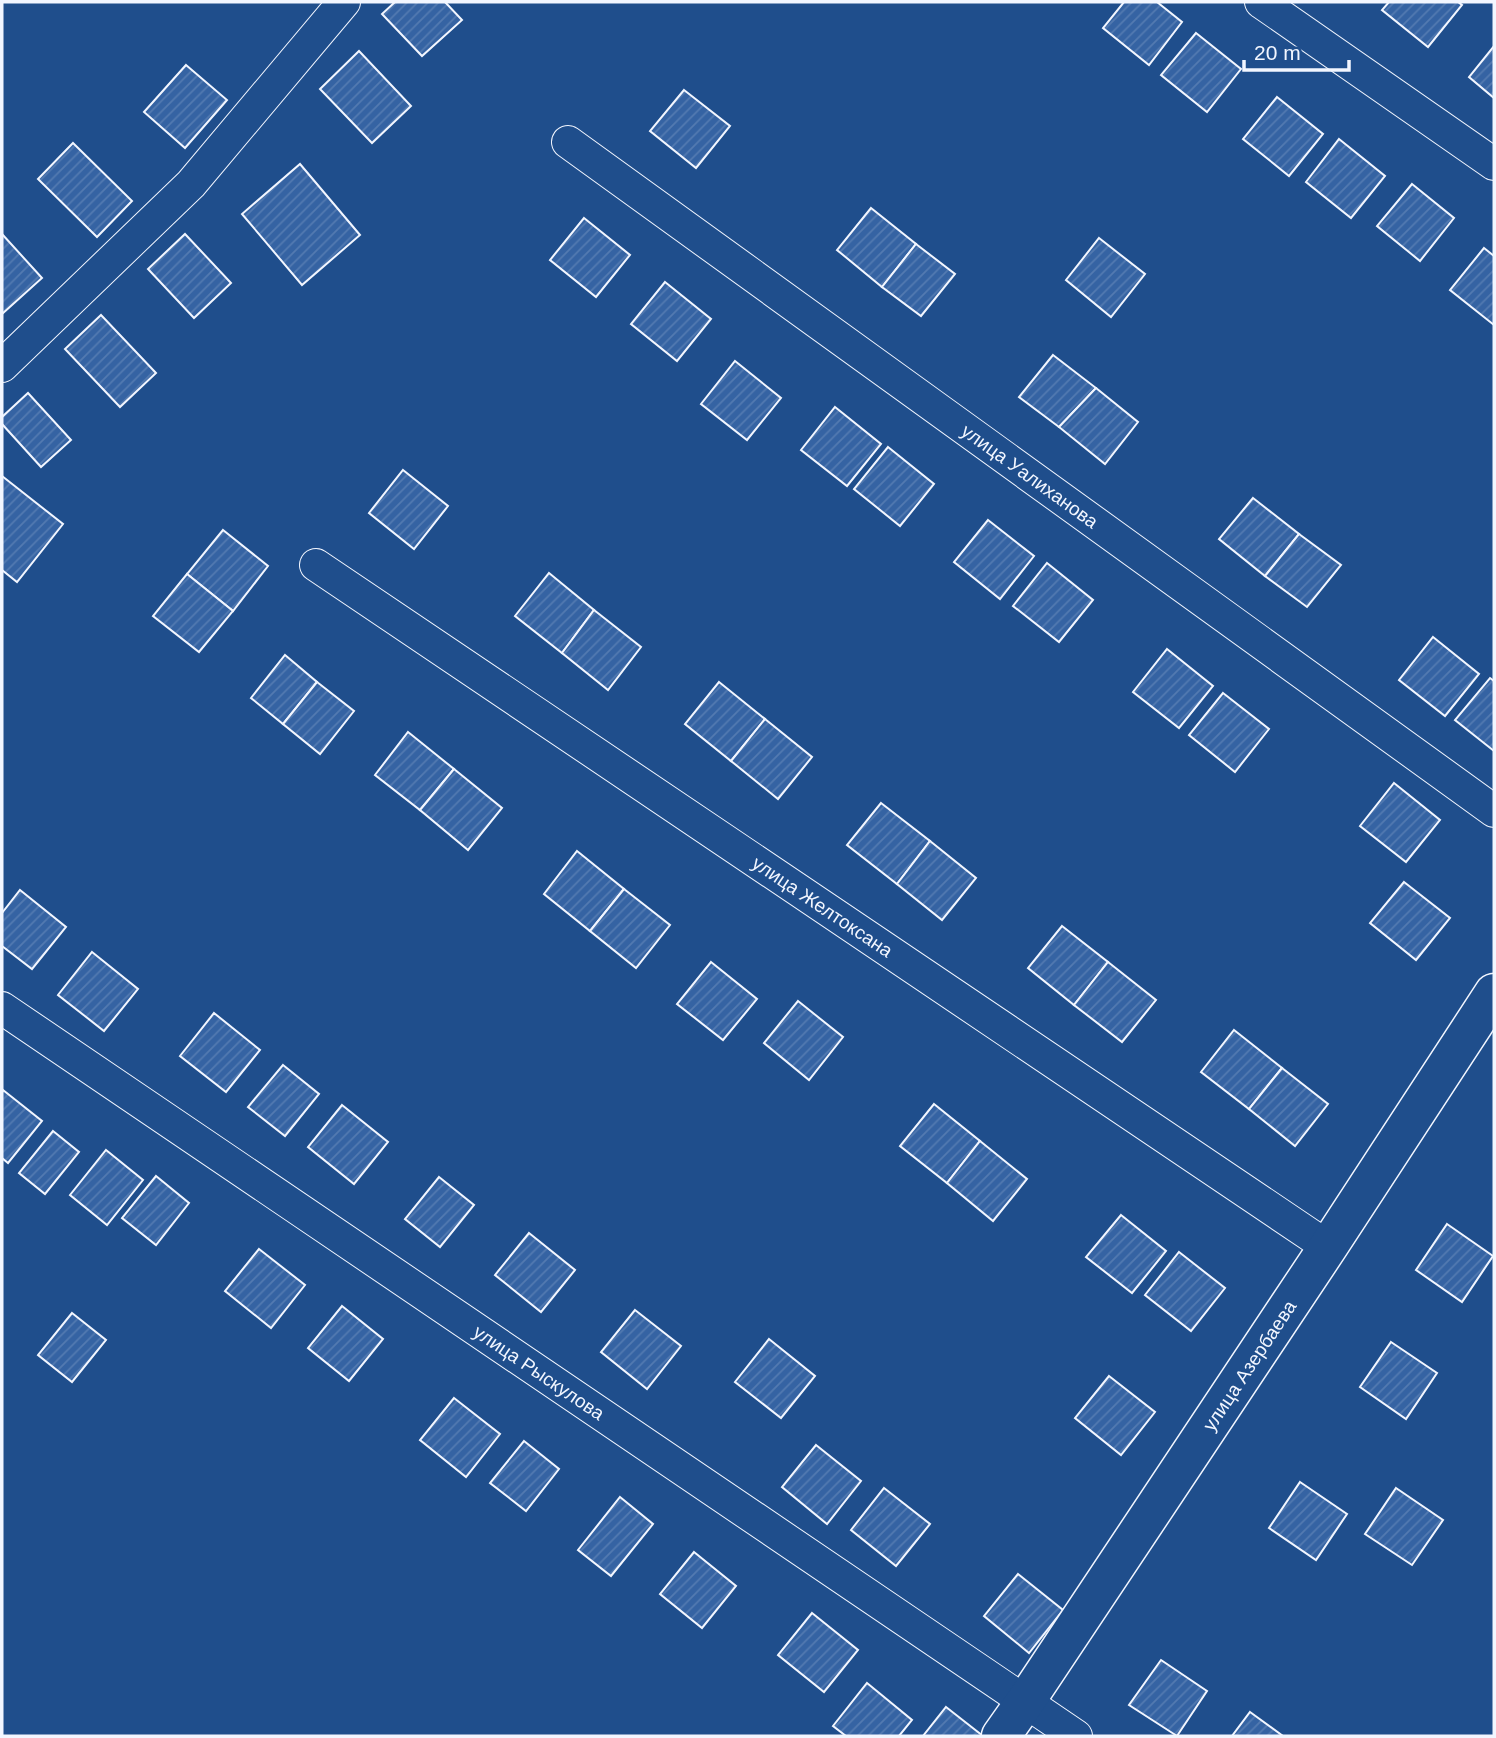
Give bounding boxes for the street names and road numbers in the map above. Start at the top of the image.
street label: улица Уалиханова [957,420,1102,533]
street label: улица Желтоксана [748,852,897,962]
street label: улица Азербаева [1199,1296,1301,1435]
street label: улица Рыскулова [470,1321,609,1425]

